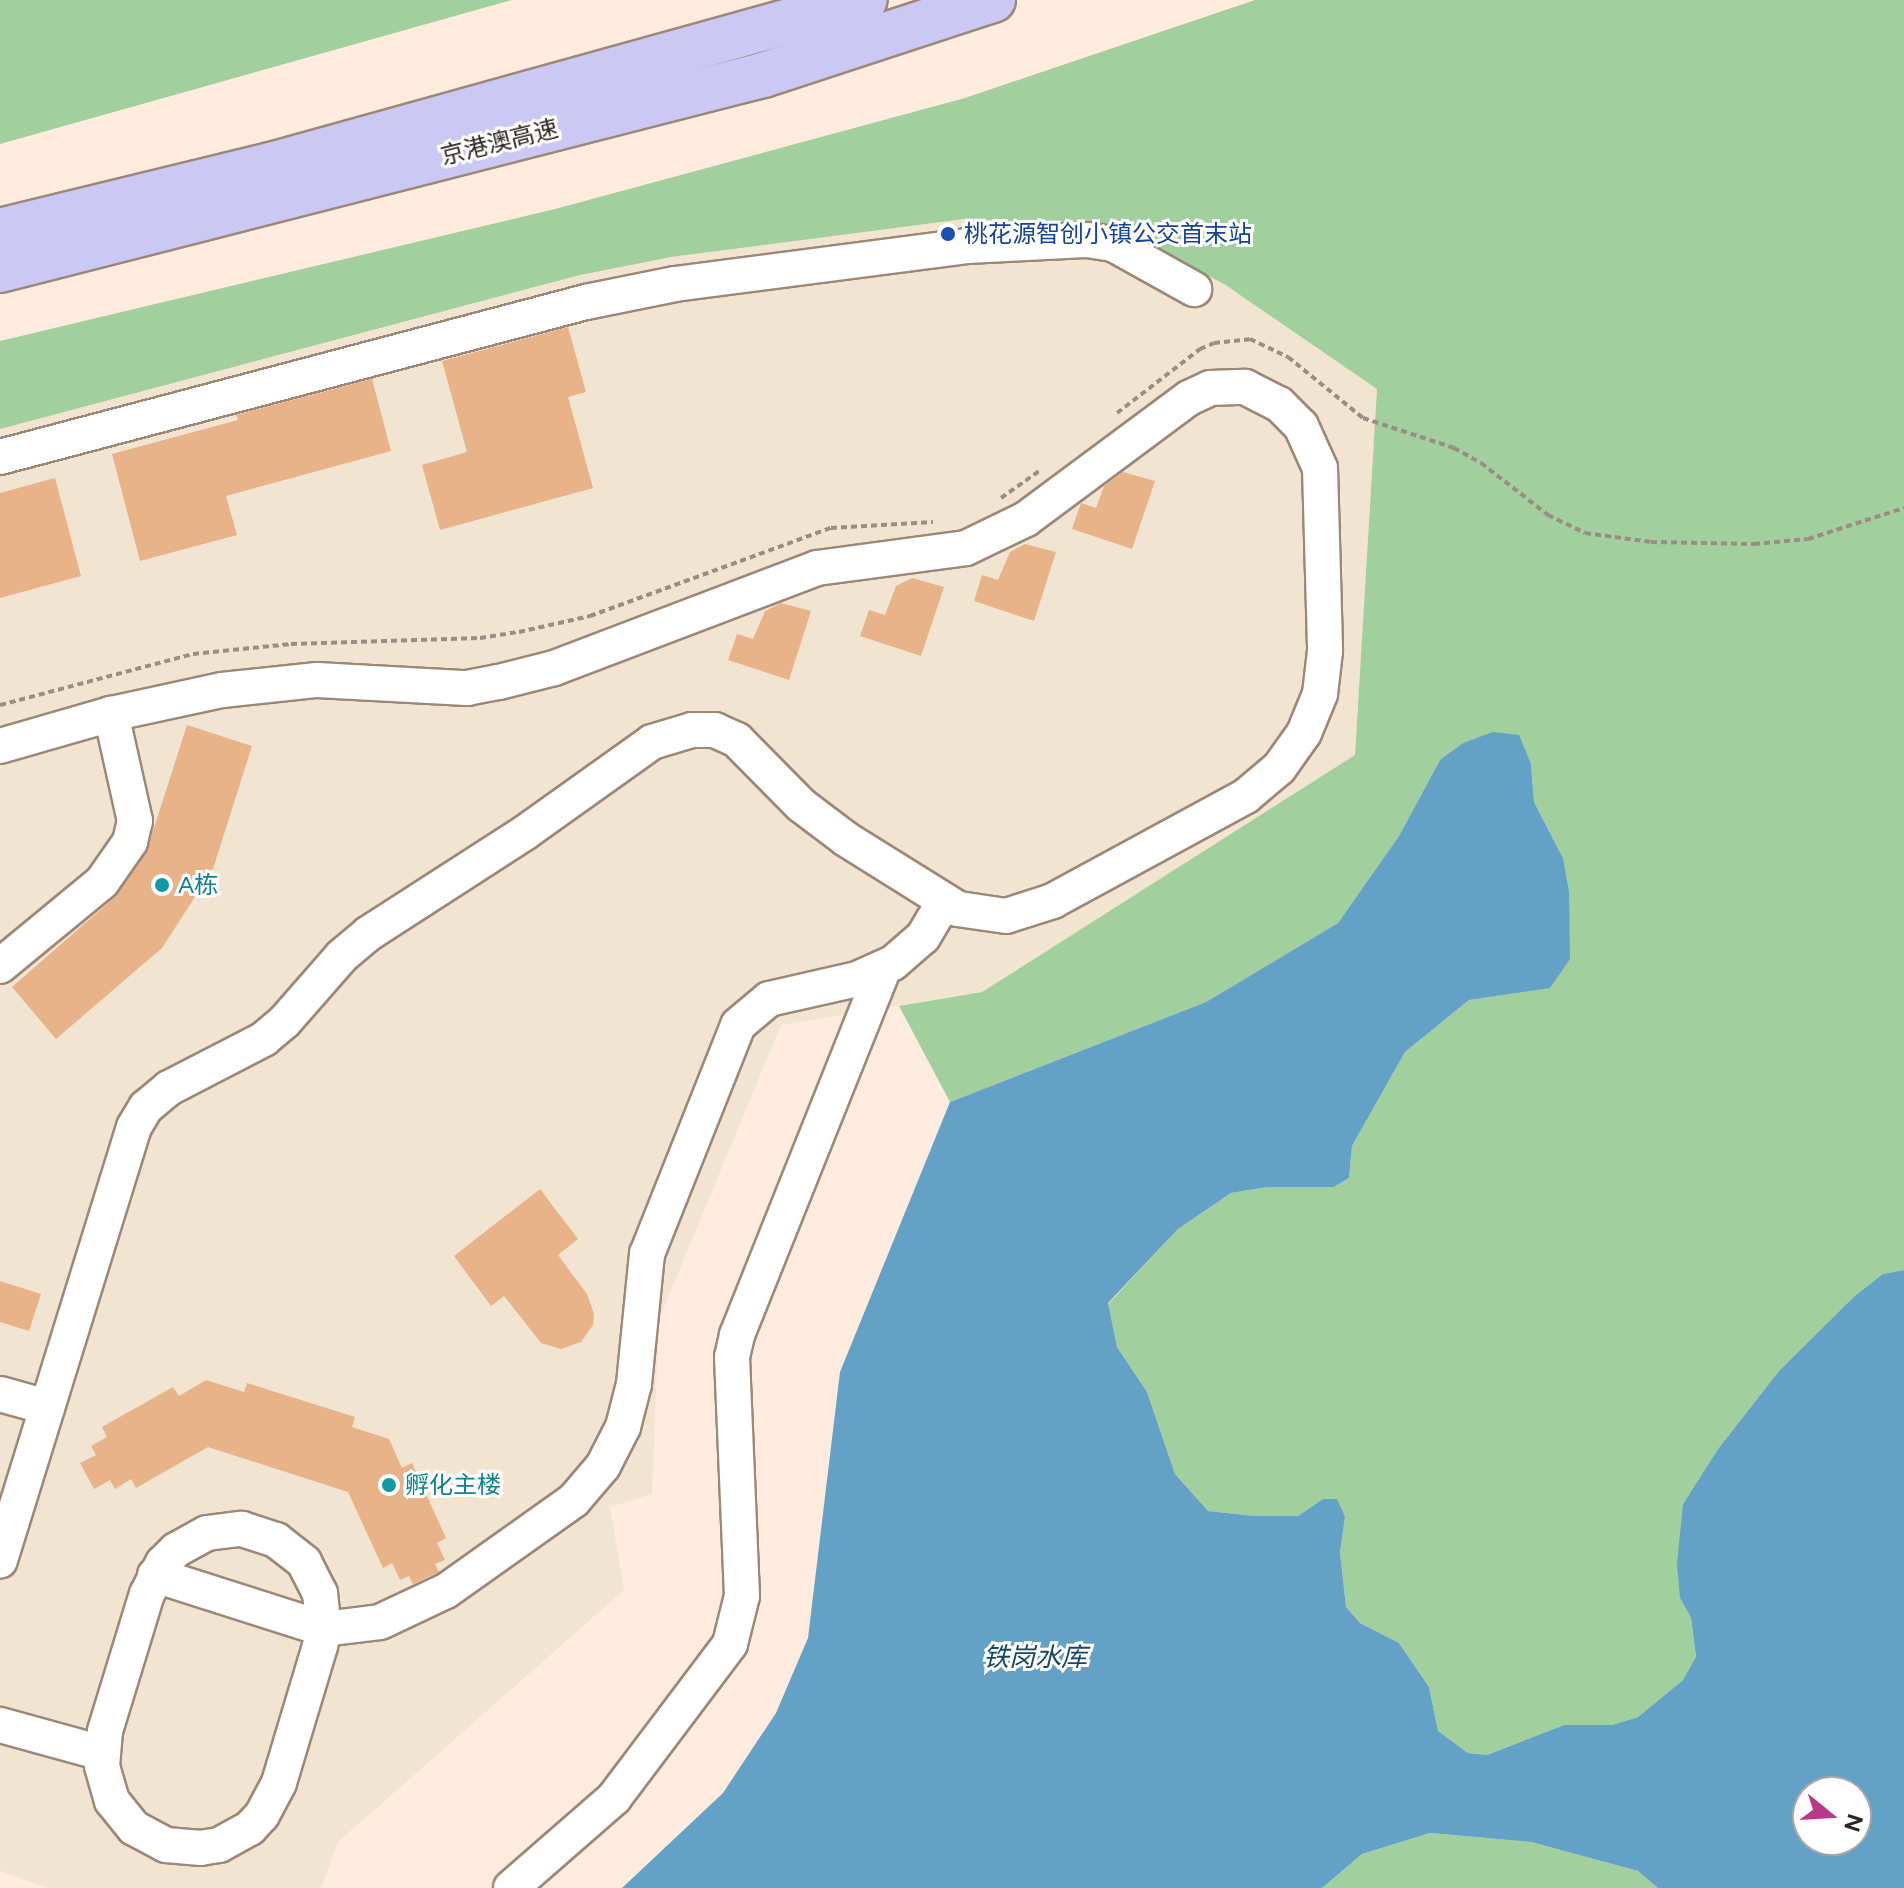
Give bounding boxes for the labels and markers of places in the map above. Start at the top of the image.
place label: 桃花源智创小镇公交首末站 [964,220,1252,248]
marker: 桃花源智创小镇公交首末站 [939,225,957,243]
place label: A栋 [178,871,218,899]
marker: A栋 [153,876,171,894]
place label: 孵化主楼 [405,1471,501,1499]
marker: 孵化主楼 [380,1476,398,1494]

